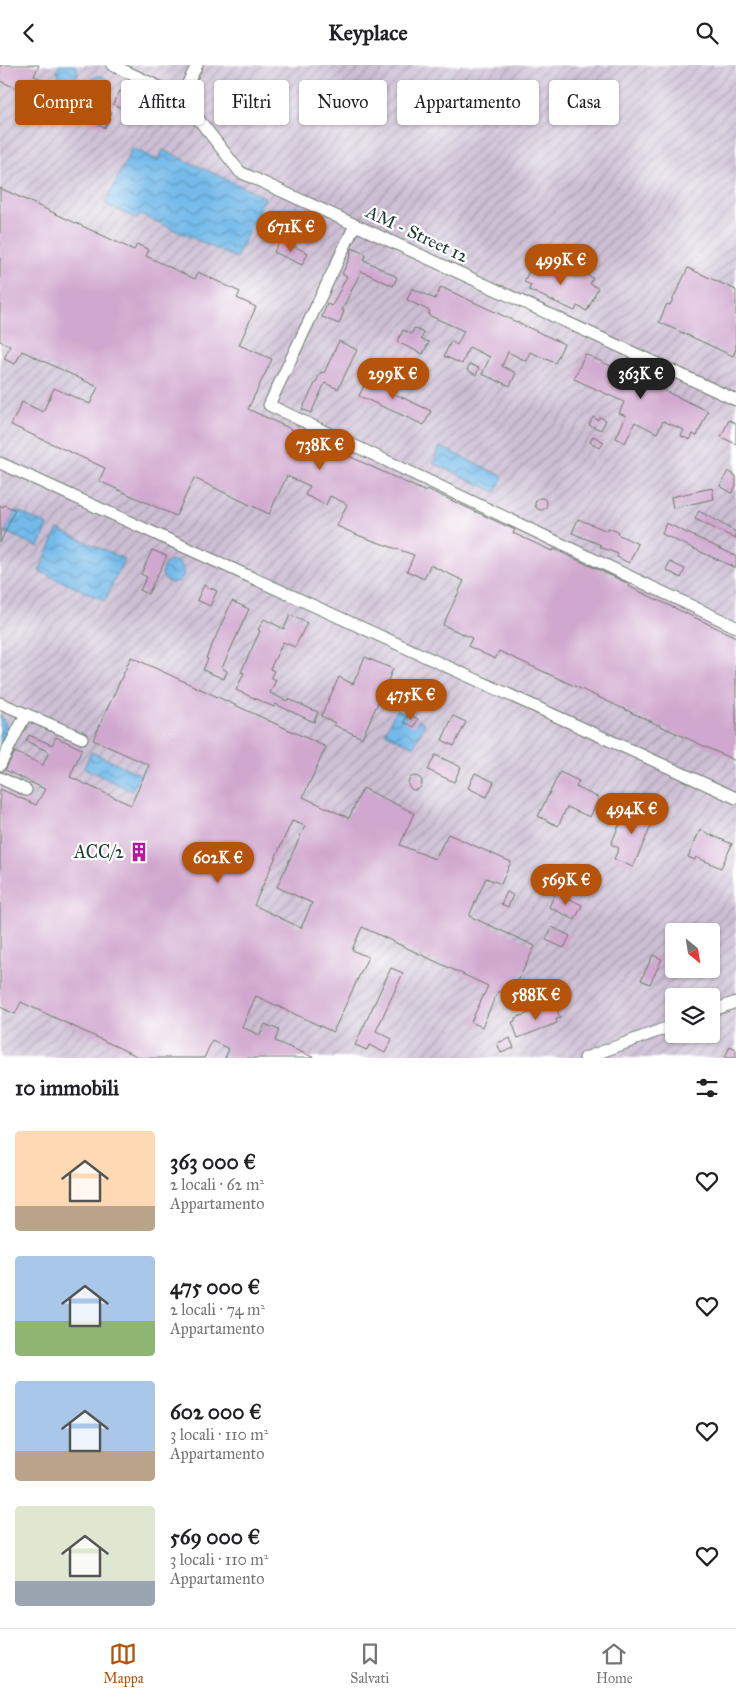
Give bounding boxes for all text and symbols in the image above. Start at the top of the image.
icon: back [15,19,43,47]
text: Keyplace [328,19,408,46]
icon: search [693,19,721,47]
chip: Compra [15,80,111,125]
chip: Affitta [121,80,204,125]
chip: Filtri [214,80,289,125]
chip: Nuovo [299,80,387,125]
chip: Appartamento [397,80,539,125]
chip: Casa [549,80,619,125]
street label: AM - Street 12 [361,200,472,267]
pin: 671K € [250,211,332,253]
text: 671K € [267,217,315,236]
pin: 499K € [520,243,602,286]
text: 499K € [536,250,586,269]
pin: 299K € [352,357,434,400]
pin: 363K € [600,357,682,400]
text: 299K € [368,364,418,383]
text: 363K € [618,364,664,383]
pin: 738K € [279,429,361,471]
text: 738K € [296,435,344,454]
pin: 475K € [370,679,452,721]
text: 475K € [387,685,435,704]
pin: 494K € [591,793,673,835]
text: 494K € [607,799,657,818]
place label: ACC/2 [73,841,124,863]
building icon: ACC/2 [128,841,150,863]
pin: 602K € [177,841,259,884]
text: 602K € [193,848,243,867]
pin: 569K € [525,863,607,906]
text: 569K € [542,870,590,889]
north arrow [665,923,720,977]
map controls [665,923,720,1043]
pin: 588K € [495,979,577,1021]
text: 588K € [512,985,560,1004]
button: layers [665,988,720,1043]
icon: filters [693,1074,721,1102]
text: 10 immobili [15,1075,119,1101]
text: 363 000 € [170,1149,256,1175]
icon: home [55,1151,115,1211]
icon: heart [693,1167,721,1195]
text: 2 locali · 62 m² [170,1175,264,1194]
text: Appartamento [170,1194,264,1213]
text: 475 000 € [170,1274,260,1300]
icon: home [55,1276,115,1336]
icon: heart [693,1292,721,1320]
text: 2 locali · 74 m² [170,1300,265,1319]
text: Appartamento [170,1319,264,1338]
text: 602 000 € [170,1399,262,1425]
icon: home [55,1401,115,1461]
icon: heart [693,1417,721,1445]
text: 3 locali · 110 m² [170,1425,268,1444]
text: Appartamento [170,1444,264,1463]
text: 569 000 € [170,1524,260,1550]
icon: home [55,1526,115,1586]
icon: heart [693,1542,721,1570]
text: 3 locali · 110 m² [170,1550,268,1569]
text: Appartamento [170,1569,264,1588]
tab: Mappa [103,1640,144,1687]
tab: Salvati [350,1640,389,1687]
tab: Home [596,1640,633,1687]

